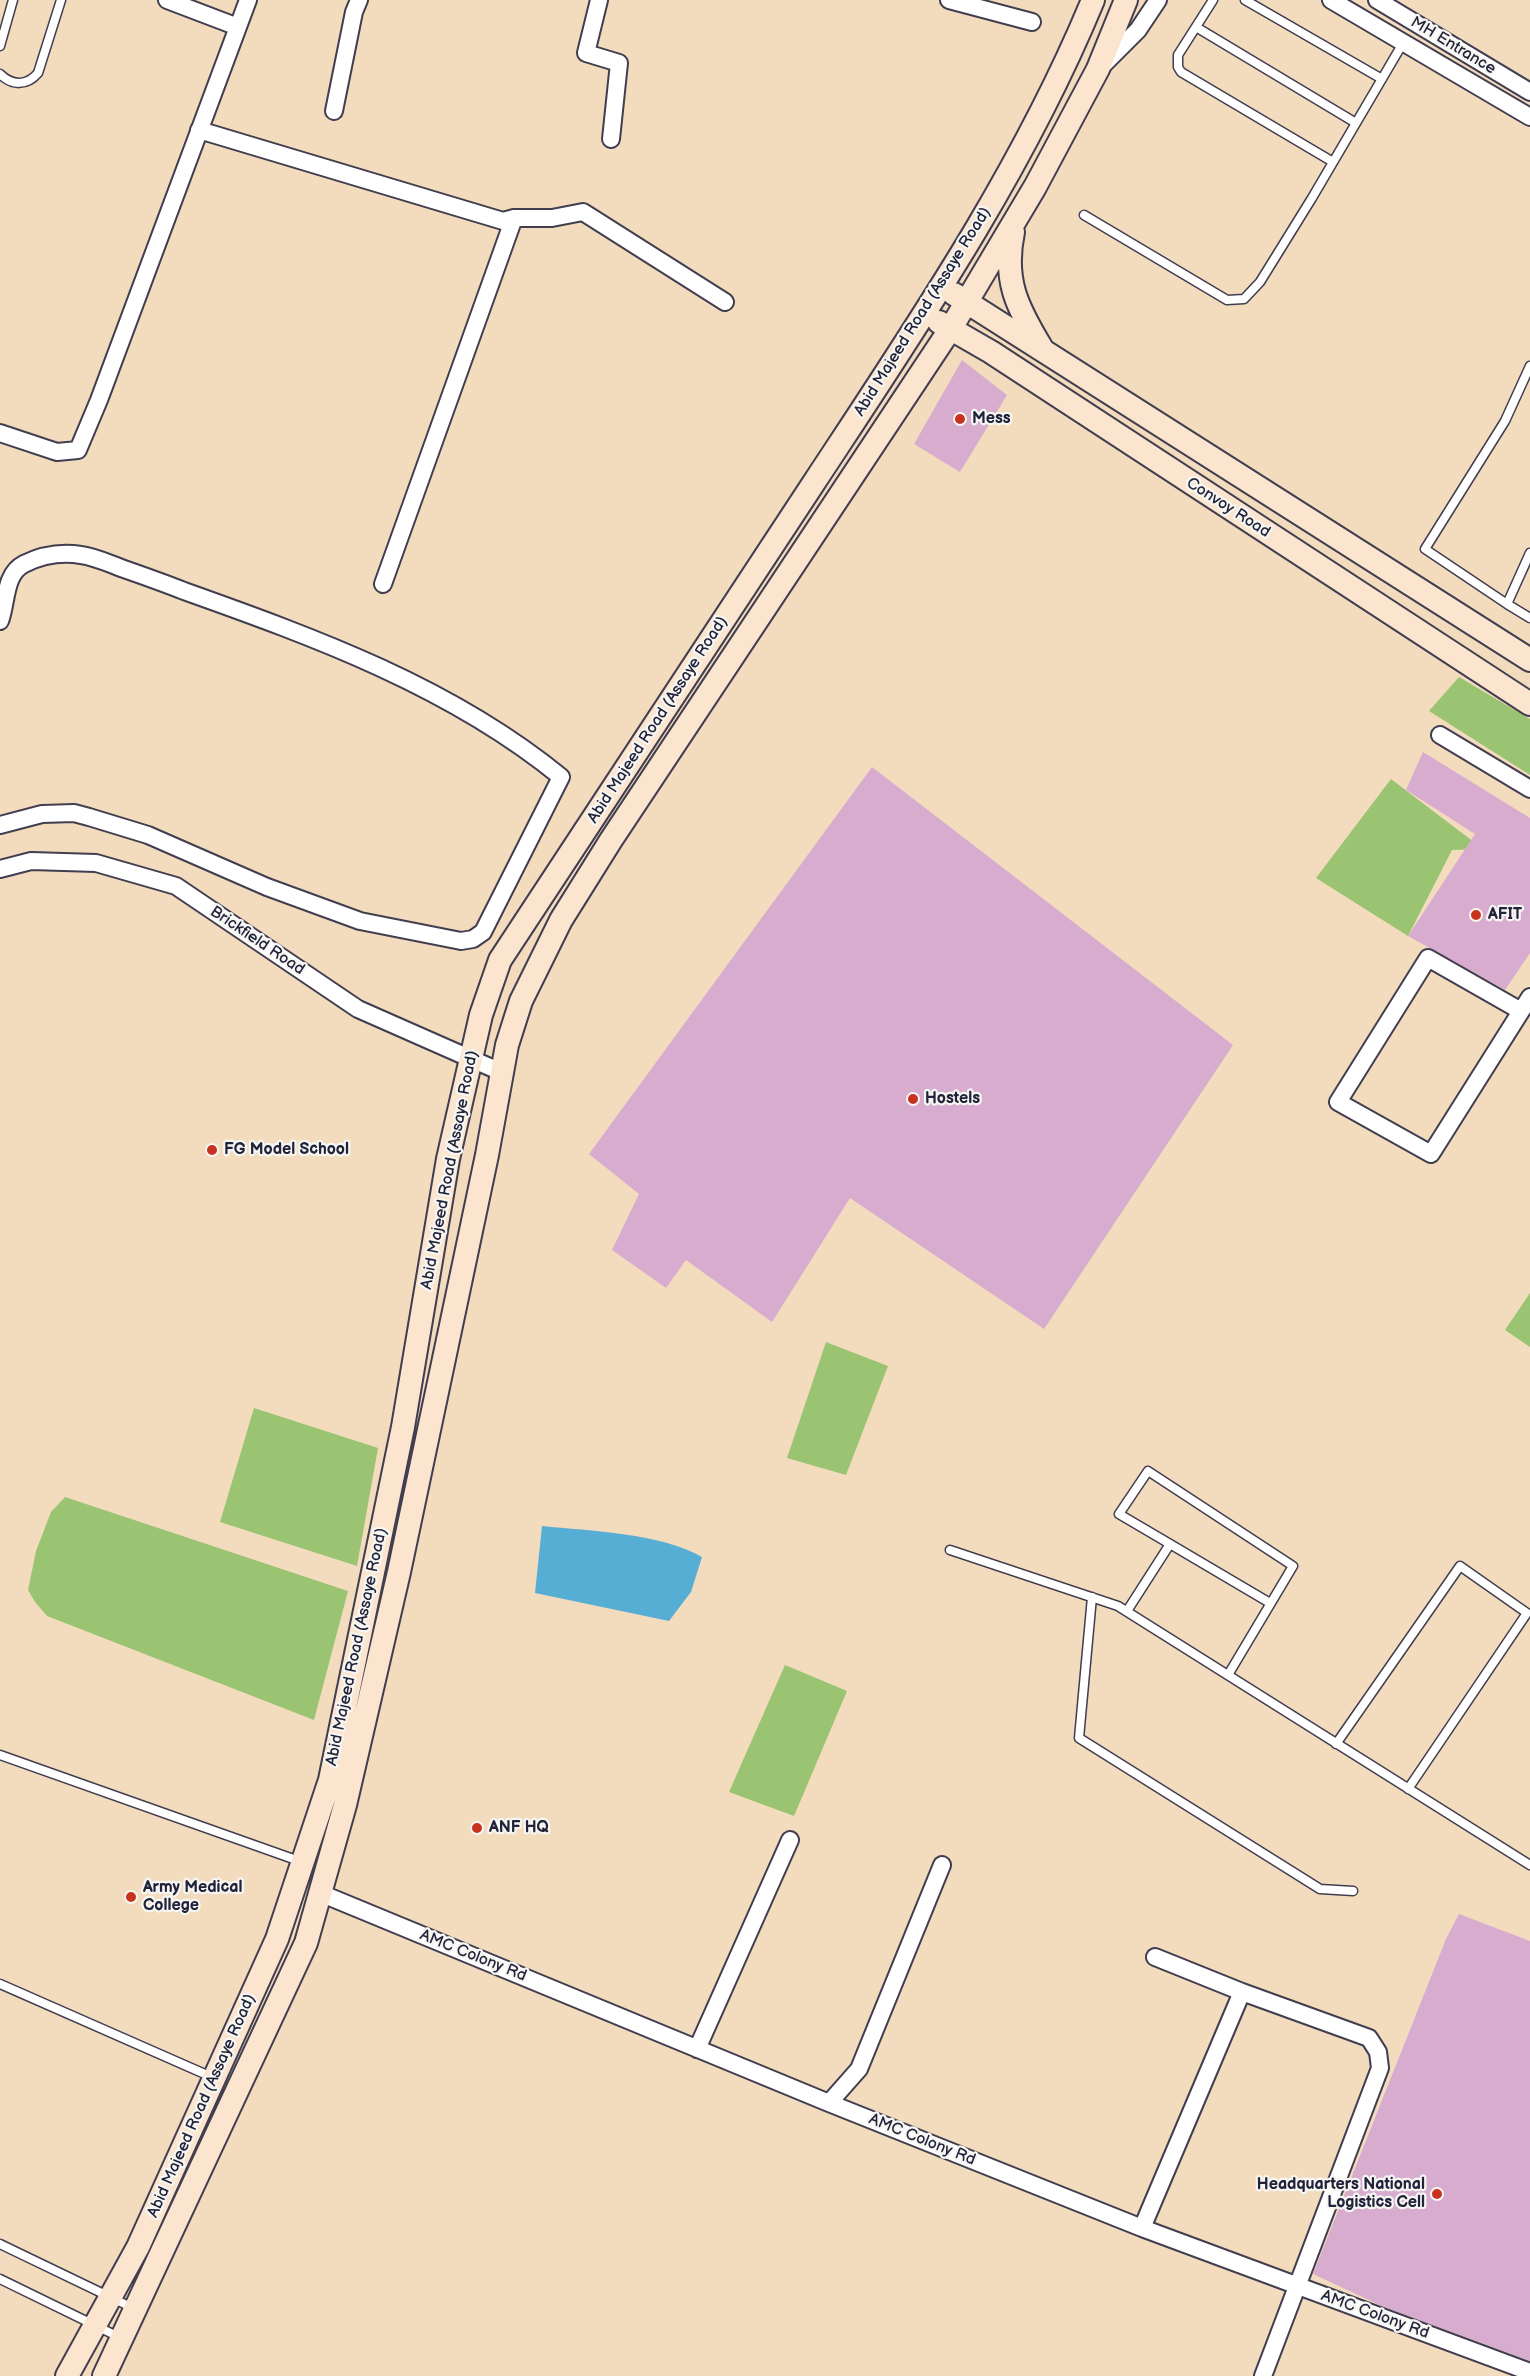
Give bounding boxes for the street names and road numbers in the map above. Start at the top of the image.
street label: MH Entrance [1407,13,1499,79]
street label: Abid Majeed Road (Assaye Road) [851,204,995,420]
street label: Convoy Road [1182,474,1274,542]
street label: Abid Majeed Road (Assaye Road) [584,613,732,827]
street label: Brickfield Road [206,902,308,980]
street label: Abid Majeed Road (Assaye Road) [417,1049,483,1291]
street label: Abid Majeed Road (Assaye Road) [322,1526,392,1768]
street label: AMC Colony Rd [417,1926,529,1986]
street label: Abid Majeed Road (Assaye Road) [144,1991,260,2221]
street label: AMC Colony Rd [866,2110,978,2170]
street label: AMC Colony Rd [1318,2287,1432,2343]

